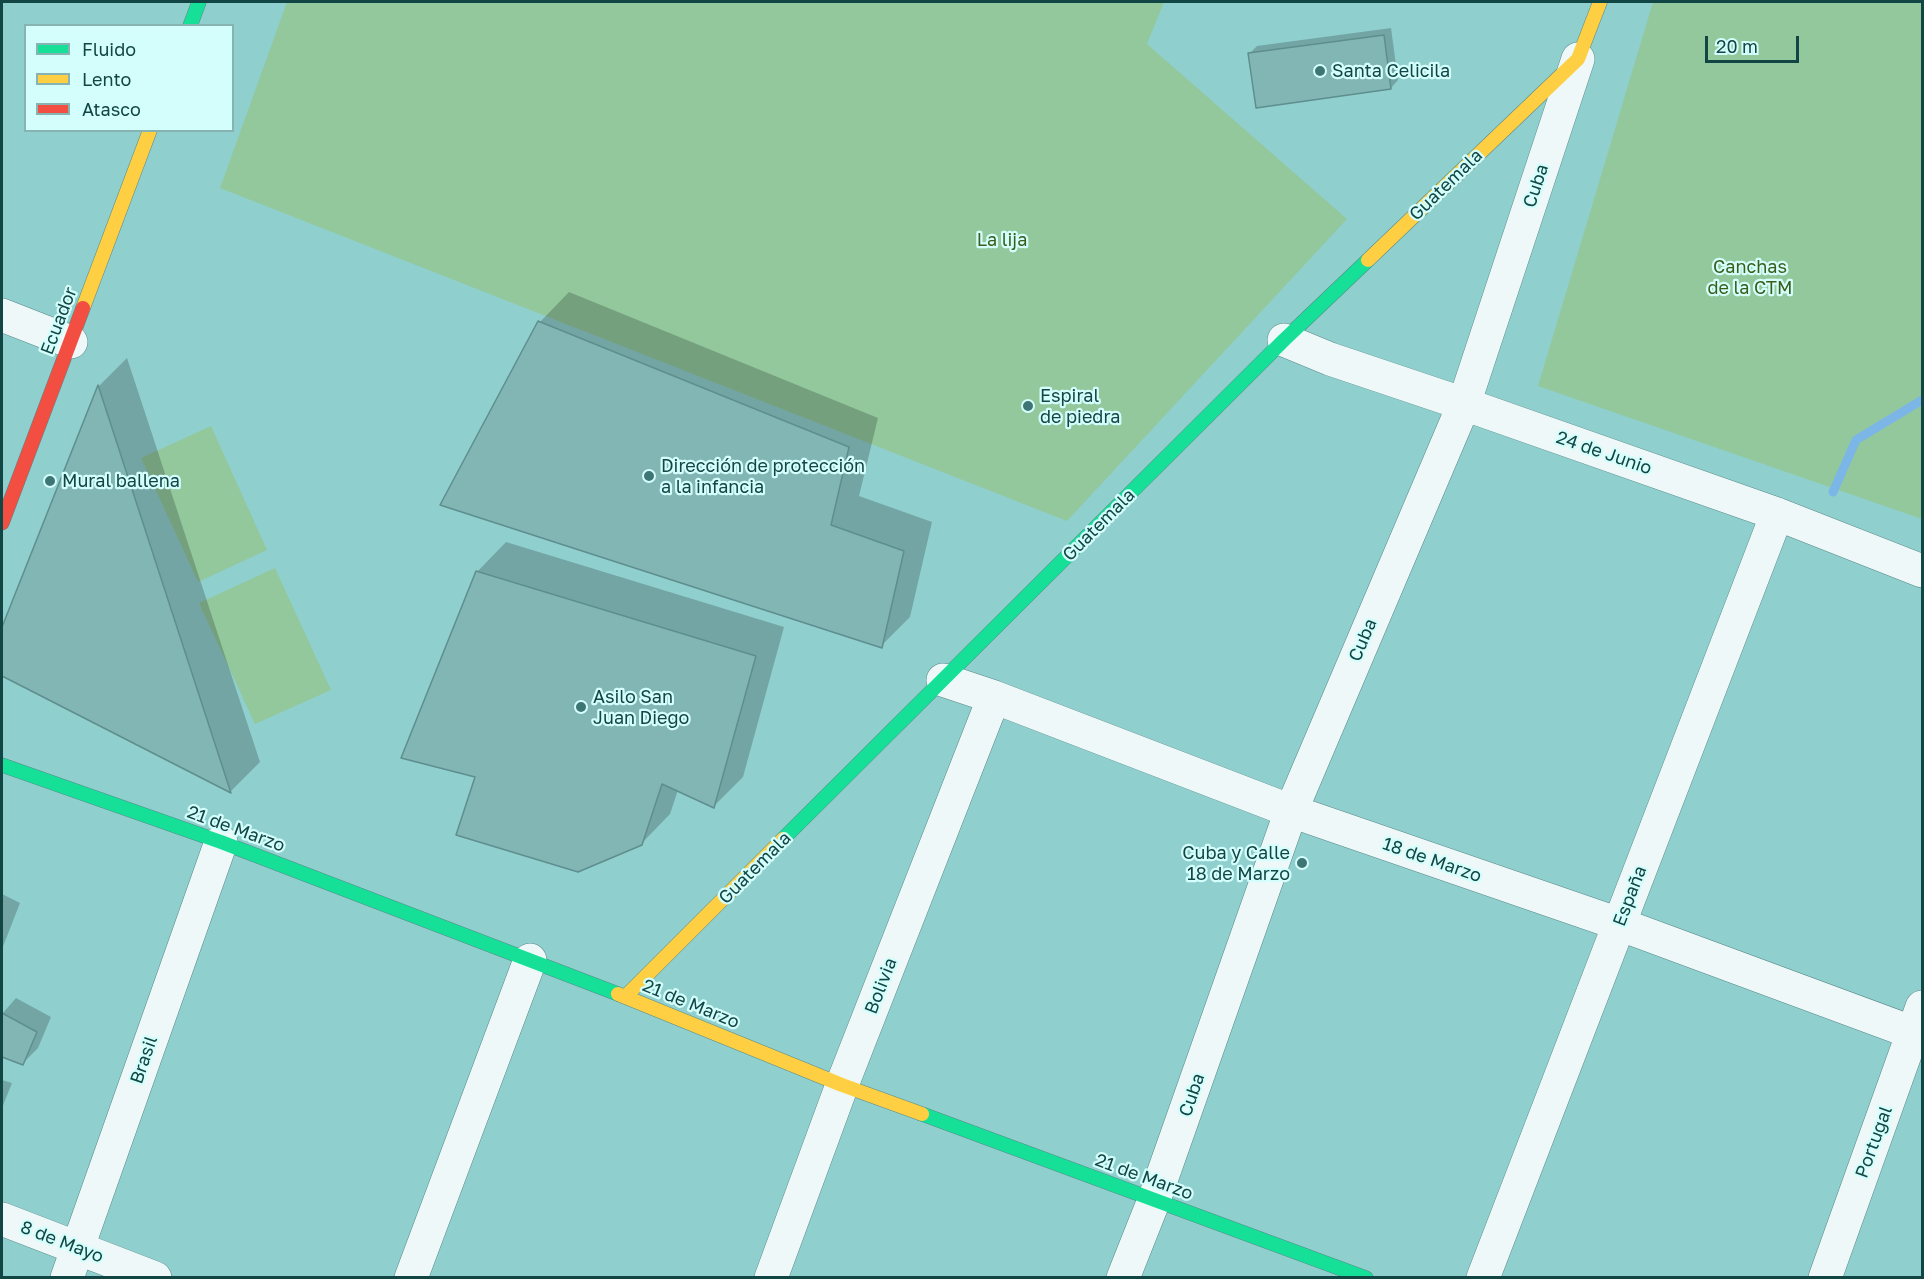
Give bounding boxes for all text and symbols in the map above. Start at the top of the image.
legend [24,24,234,132]
scale bar [1708,24,1802,62]
text: 20 m [1716,35,1758,57]
text: Fluido [82,38,136,60]
place label: Santa Celicila [1332,60,1450,82]
marker: Santa Celicila [1313,64,1327,78]
text: Lento [82,68,131,90]
text: Atasco [82,98,141,120]
street label: Guatemala [1405,145,1487,225]
street label: Cuba [1519,162,1553,210]
park label: La lija [977,229,1027,251]
park label: Canchas de la CTM [1708,256,1792,298]
street label: Ecuador [36,284,82,358]
place label: Espiral de piedra [1040,385,1120,428]
marker: Espiral de piedra [1021,399,1035,413]
street label: 24 de Junio [1553,427,1655,479]
place label: Dirección de protección a la infancia [661,455,865,498]
marker: Dirección de protección a la infancia [642,469,656,483]
place label: Mural ballena [62,470,180,492]
marker: Mural ballena [43,474,57,488]
street label: Guatemala [1058,484,1140,566]
street label: Cuba [1344,615,1382,665]
place label: Asilo San Juan Diego [593,686,689,728]
marker: Asilo San Juan Diego [574,700,588,714]
street label: 21 de Marzo [184,801,288,857]
street label: Guatemala [714,827,796,909]
street label: 18 de Marzo [1380,833,1484,887]
place label: Cuba y Calle 18 de Marzo [1182,842,1290,884]
marker: Cuba y Calle 18 de Marzo [1295,856,1309,870]
street label: España [1609,863,1651,929]
street label: Bolivia [860,955,902,1017]
street label: 21 de Marzo [639,975,743,1033]
street label: Brasil [126,1033,162,1087]
street label: Cuba [1175,1071,1209,1119]
street label: Portugal [1851,1103,1897,1181]
street label: 21 de Marzo [1092,1149,1196,1205]
street label: 8 de Mayo [17,1216,107,1268]

